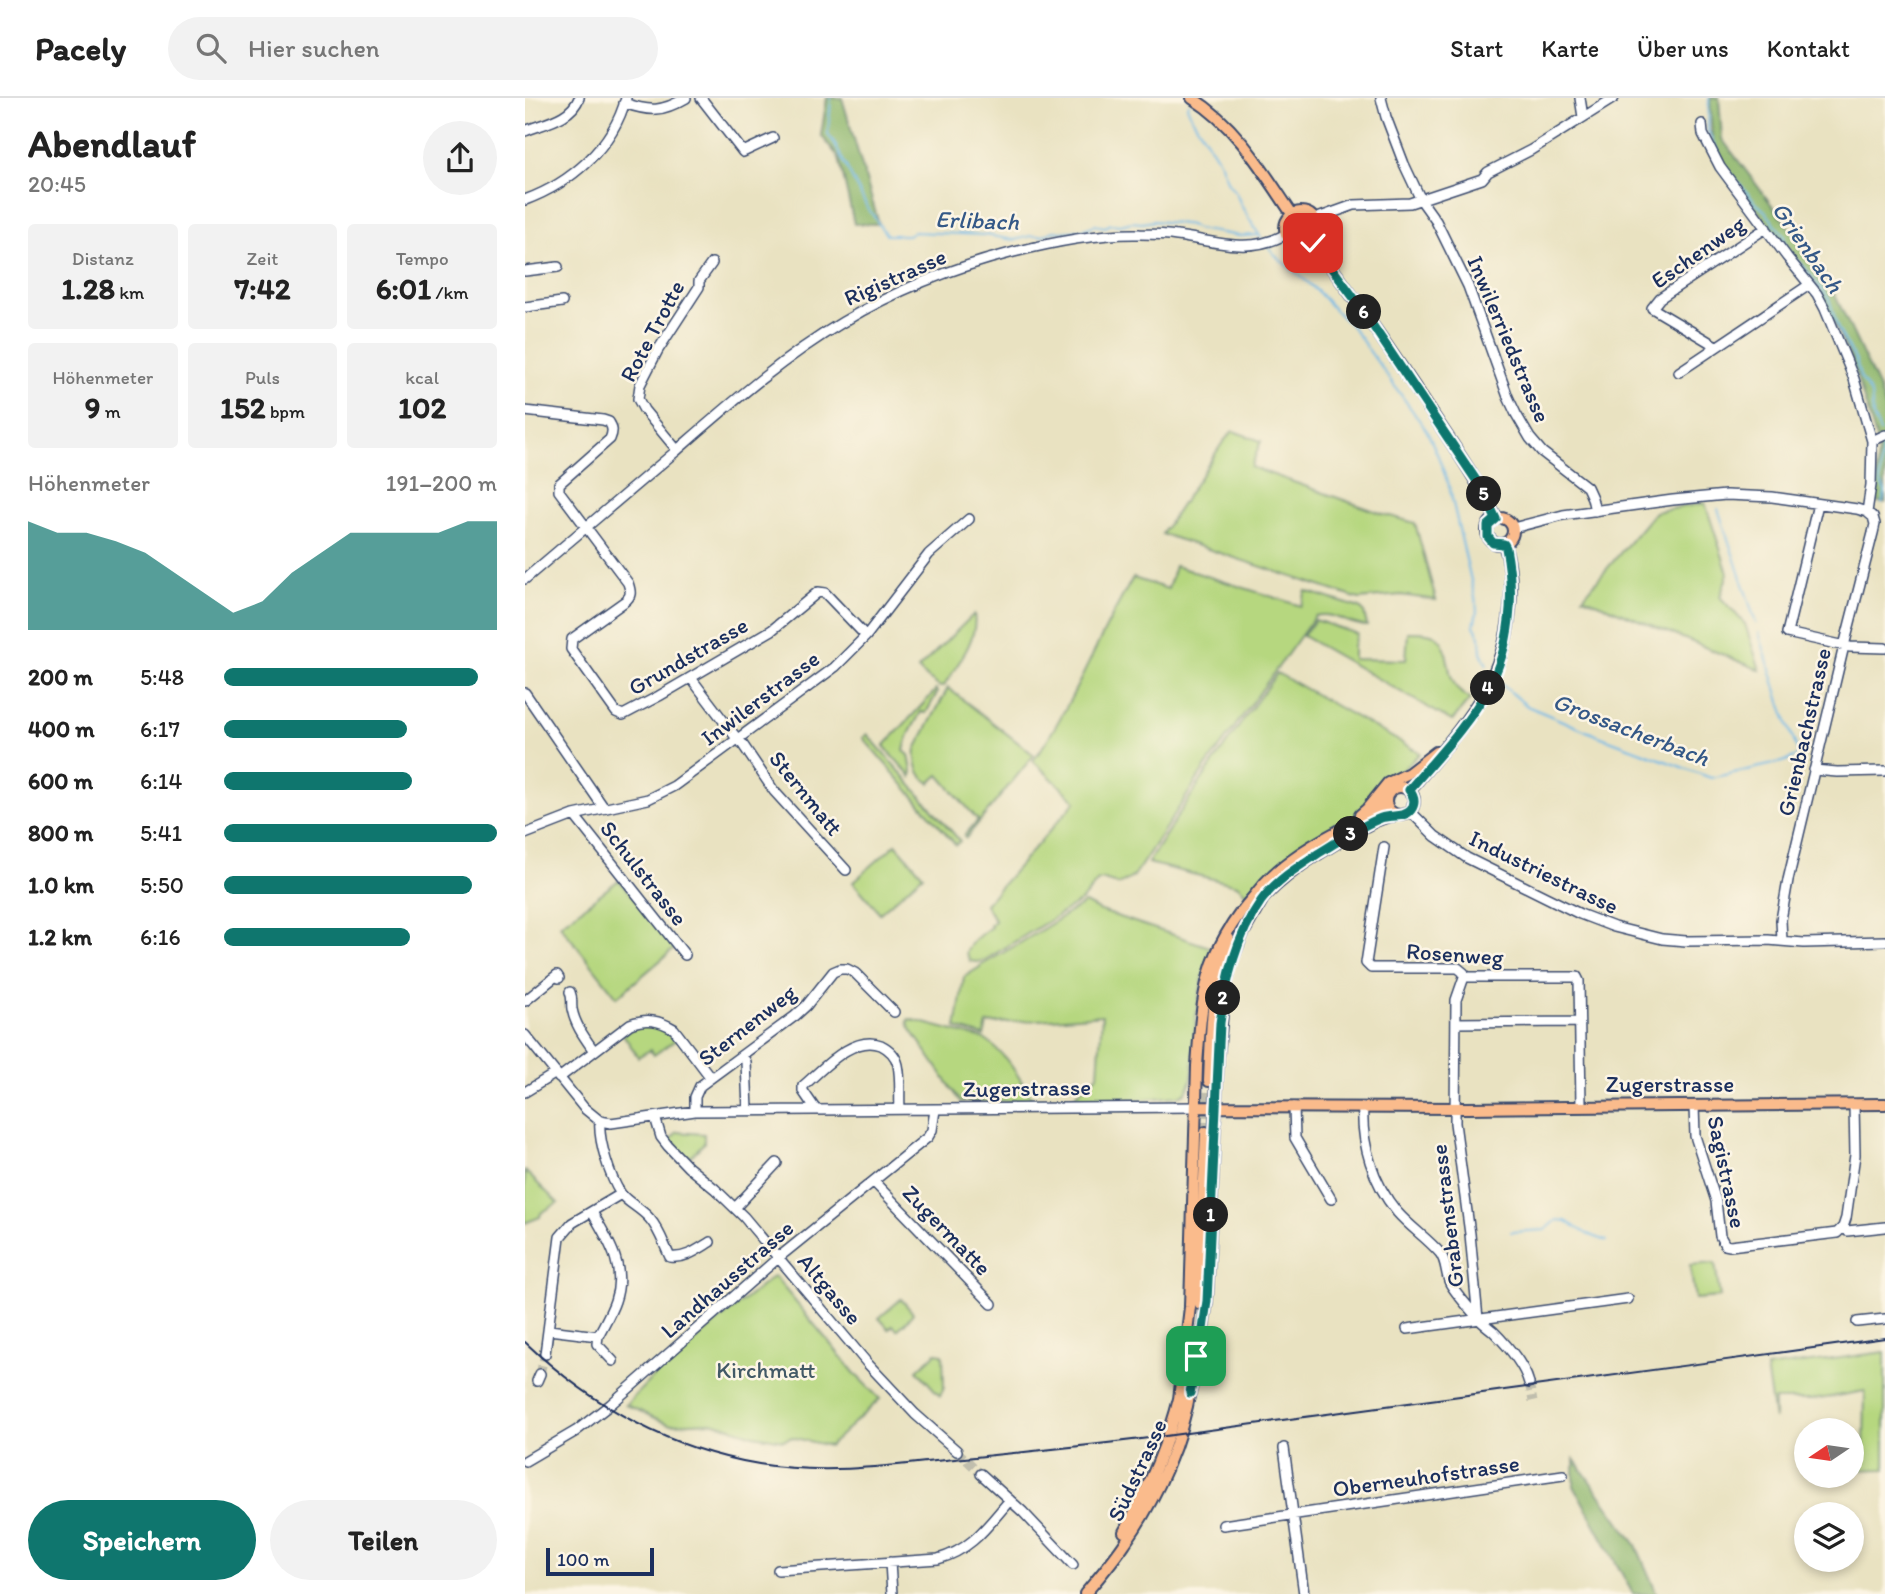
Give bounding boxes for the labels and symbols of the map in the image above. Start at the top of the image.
water label: Grienbach [1766,196,1850,299]
water label: Erlibach [935,204,1020,236]
street label: Eschenweg [1646,209,1750,294]
pin [1283,213,1343,273]
street label: Rigistrasse [840,242,950,312]
street label: Inwilerriedstrasse [1461,251,1557,427]
street label: Rote Trotte [614,276,690,386]
pin: 6 [1347,294,1381,330]
pin: 5 [1467,476,1501,512]
street label: Grundstrasse [623,611,753,701]
street label: Inwilerstrasse [695,644,825,752]
street label: Grienbachstrasse [1771,645,1837,819]
pin: 4 [1471,670,1506,706]
water label: Grossacherbach [1549,686,1713,772]
street label: Sternmatt [763,745,849,841]
street label: Schulstrasse [594,815,694,931]
pin: 3 [1333,816,1369,852]
street label: Industriestrasse [1465,824,1623,920]
street label: Rosenweg [1405,937,1505,971]
street label: Sternenweg [692,978,802,1072]
pin: 2 [1205,981,1241,1016]
street label: Zugerstrasse [1606,1070,1734,1098]
street label: Zugerstrasse [963,1073,1091,1103]
street label: Sagistrasse [1701,1113,1753,1231]
street label: Grabenstrasse [1424,1143,1470,1289]
street label: Zugermatte [897,1179,997,1281]
pin: 1 [1193,1198,1229,1232]
street label: Landhausstrasse [655,1214,799,1344]
street label: Altgasse [792,1247,868,1331]
pin [1166,1326,1226,1386]
park label: Kirchmatt [716,1356,816,1384]
street label: Südstrasse [1101,1414,1173,1526]
north arrow [1794,1418,1864,1488]
street label: Oberneuhofstrasse [1331,1449,1521,1503]
scale bar [546,1545,655,1577]

